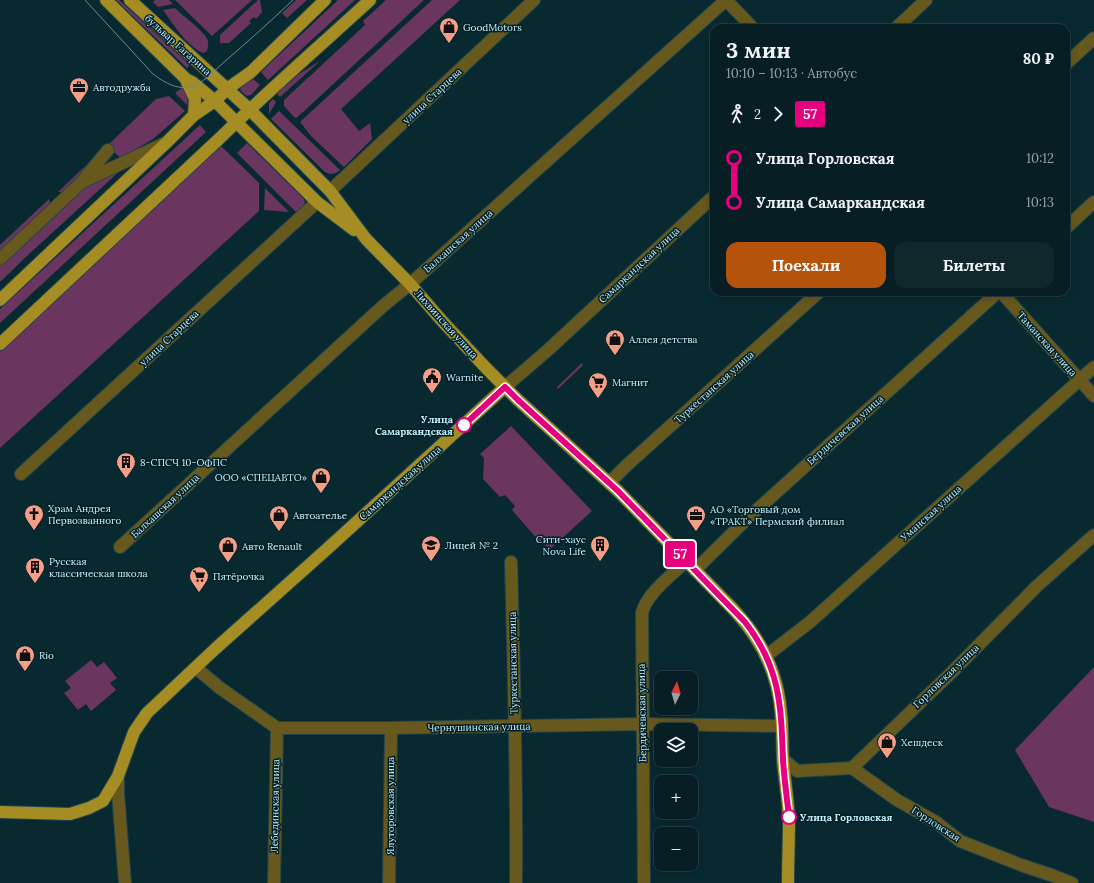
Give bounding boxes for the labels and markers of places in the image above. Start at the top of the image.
shop icon: GoodMotors [438,16,460,44]
place label: GoodMotors [463,21,522,34]
office icon: Автодружба [68,76,90,104]
place label: Автодружба [92,81,151,94]
shop icon: Аллея детства [604,328,626,356]
place label: Аллея детства [628,333,698,346]
public building icon: Warnite [421,366,443,394]
place label: Warnite [446,371,484,384]
supermarket icon: Магнит [587,371,609,399]
place label: Магнит [612,376,648,389]
place label: Улица Самаркандская [375,413,454,438]
marker: Улица Самаркандская [456,417,472,433]
building icon: 8-СПСЧ 10-ОФПС [115,451,137,479]
place label: 8-СПСЧ 10-ОФПС [140,456,227,469]
shop icon: ООО «СПЕЦАВТО» [310,466,332,494]
place label: ООО «СПЕЦАВТО» [215,471,307,484]
place label: Храм Андрея Первозванного [48,502,121,527]
church icon: Храм Андрея Первозванного [23,503,45,531]
place label: АО «Торговый дом «ТРАКТ» Пермский филиал [709,503,844,528]
shop icon: Автоателье [268,504,290,532]
office icon: АО «Торговый дом «ТРАКТ» Пермский филиал [685,504,707,532]
place label: Автоателье [292,509,348,522]
place label: Сити-хаус Nova Life [536,533,587,558]
school or university icon: Лицей № 2 [420,534,442,562]
building icon: Сити-хаус Nova Life [589,534,611,562]
shop icon: Авто Renault [217,535,239,563]
place label: Лицей № 2 [445,539,498,552]
place label: Авто Renault [241,540,302,553]
place label: Русская классическая школа [49,555,148,580]
building icon: Русская классическая школа [24,556,46,584]
supermarket icon: Пятёрочка [188,565,210,593]
place label: Пятёрочка [213,570,264,583]
shop icon: Rio [14,644,36,672]
place label: Rio [39,649,54,662]
shop icon: Хешдеск [876,731,898,759]
place label: Хешдеск [901,736,944,749]
marker: Улица Горловская [781,809,797,825]
place label: Улица Горловская [800,811,892,824]

